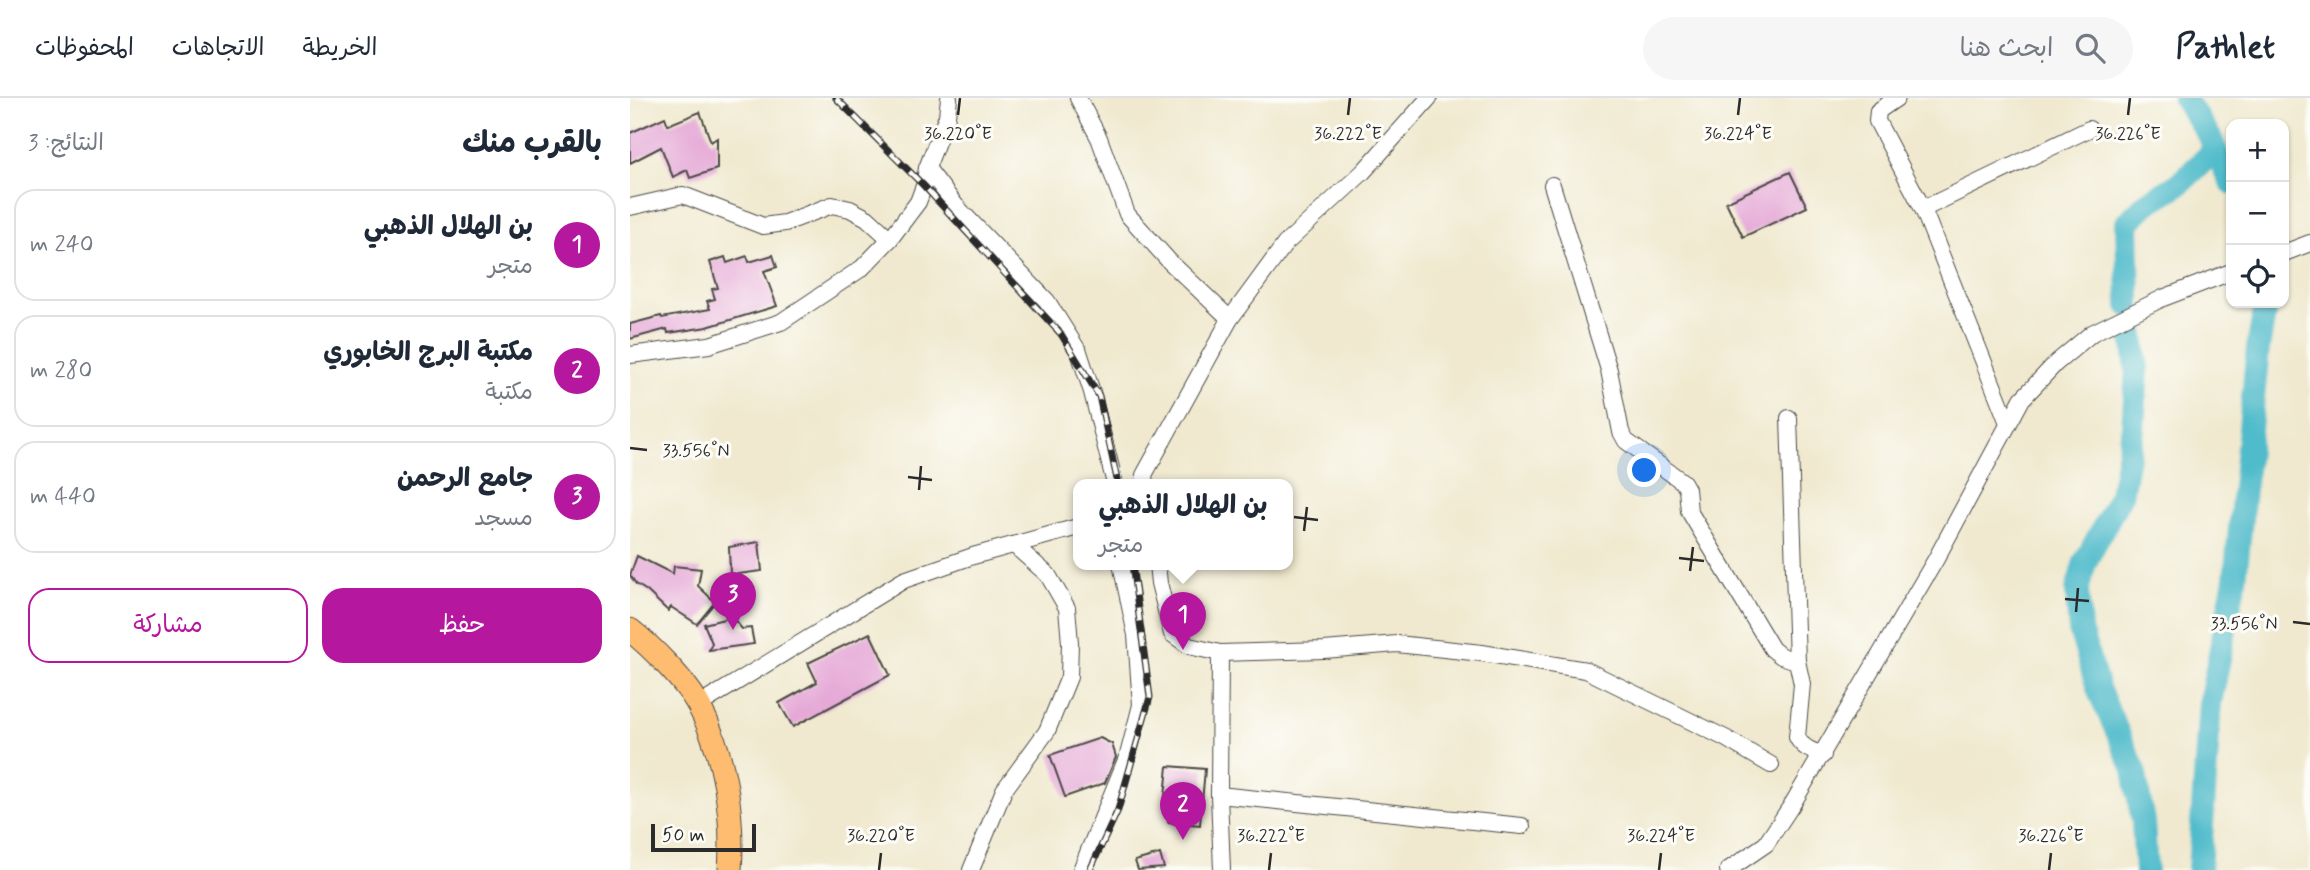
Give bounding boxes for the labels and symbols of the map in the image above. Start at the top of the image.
text: 36.220°E [924,122,992,146]
text: 36.222°E [1314,122,1382,146]
text: 36.224°E [1704,122,1772,146]
text: 36.226°E [2095,122,2161,146]
text: 33.556°N [663,439,729,463]
your location [1627,453,1661,487]
pin: 3 [710,572,756,630]
pin: 1 [1160,592,1206,650]
text: 33.556°N [2211,612,2277,636]
pin: 2 [1160,782,1206,840]
scale bar [651,821,756,853]
text: 36.220°E [847,824,915,848]
text: 36.222°E [1237,824,1305,848]
text: 36.224°E [1627,824,1695,848]
text: 36.226°E [2018,824,2084,848]

